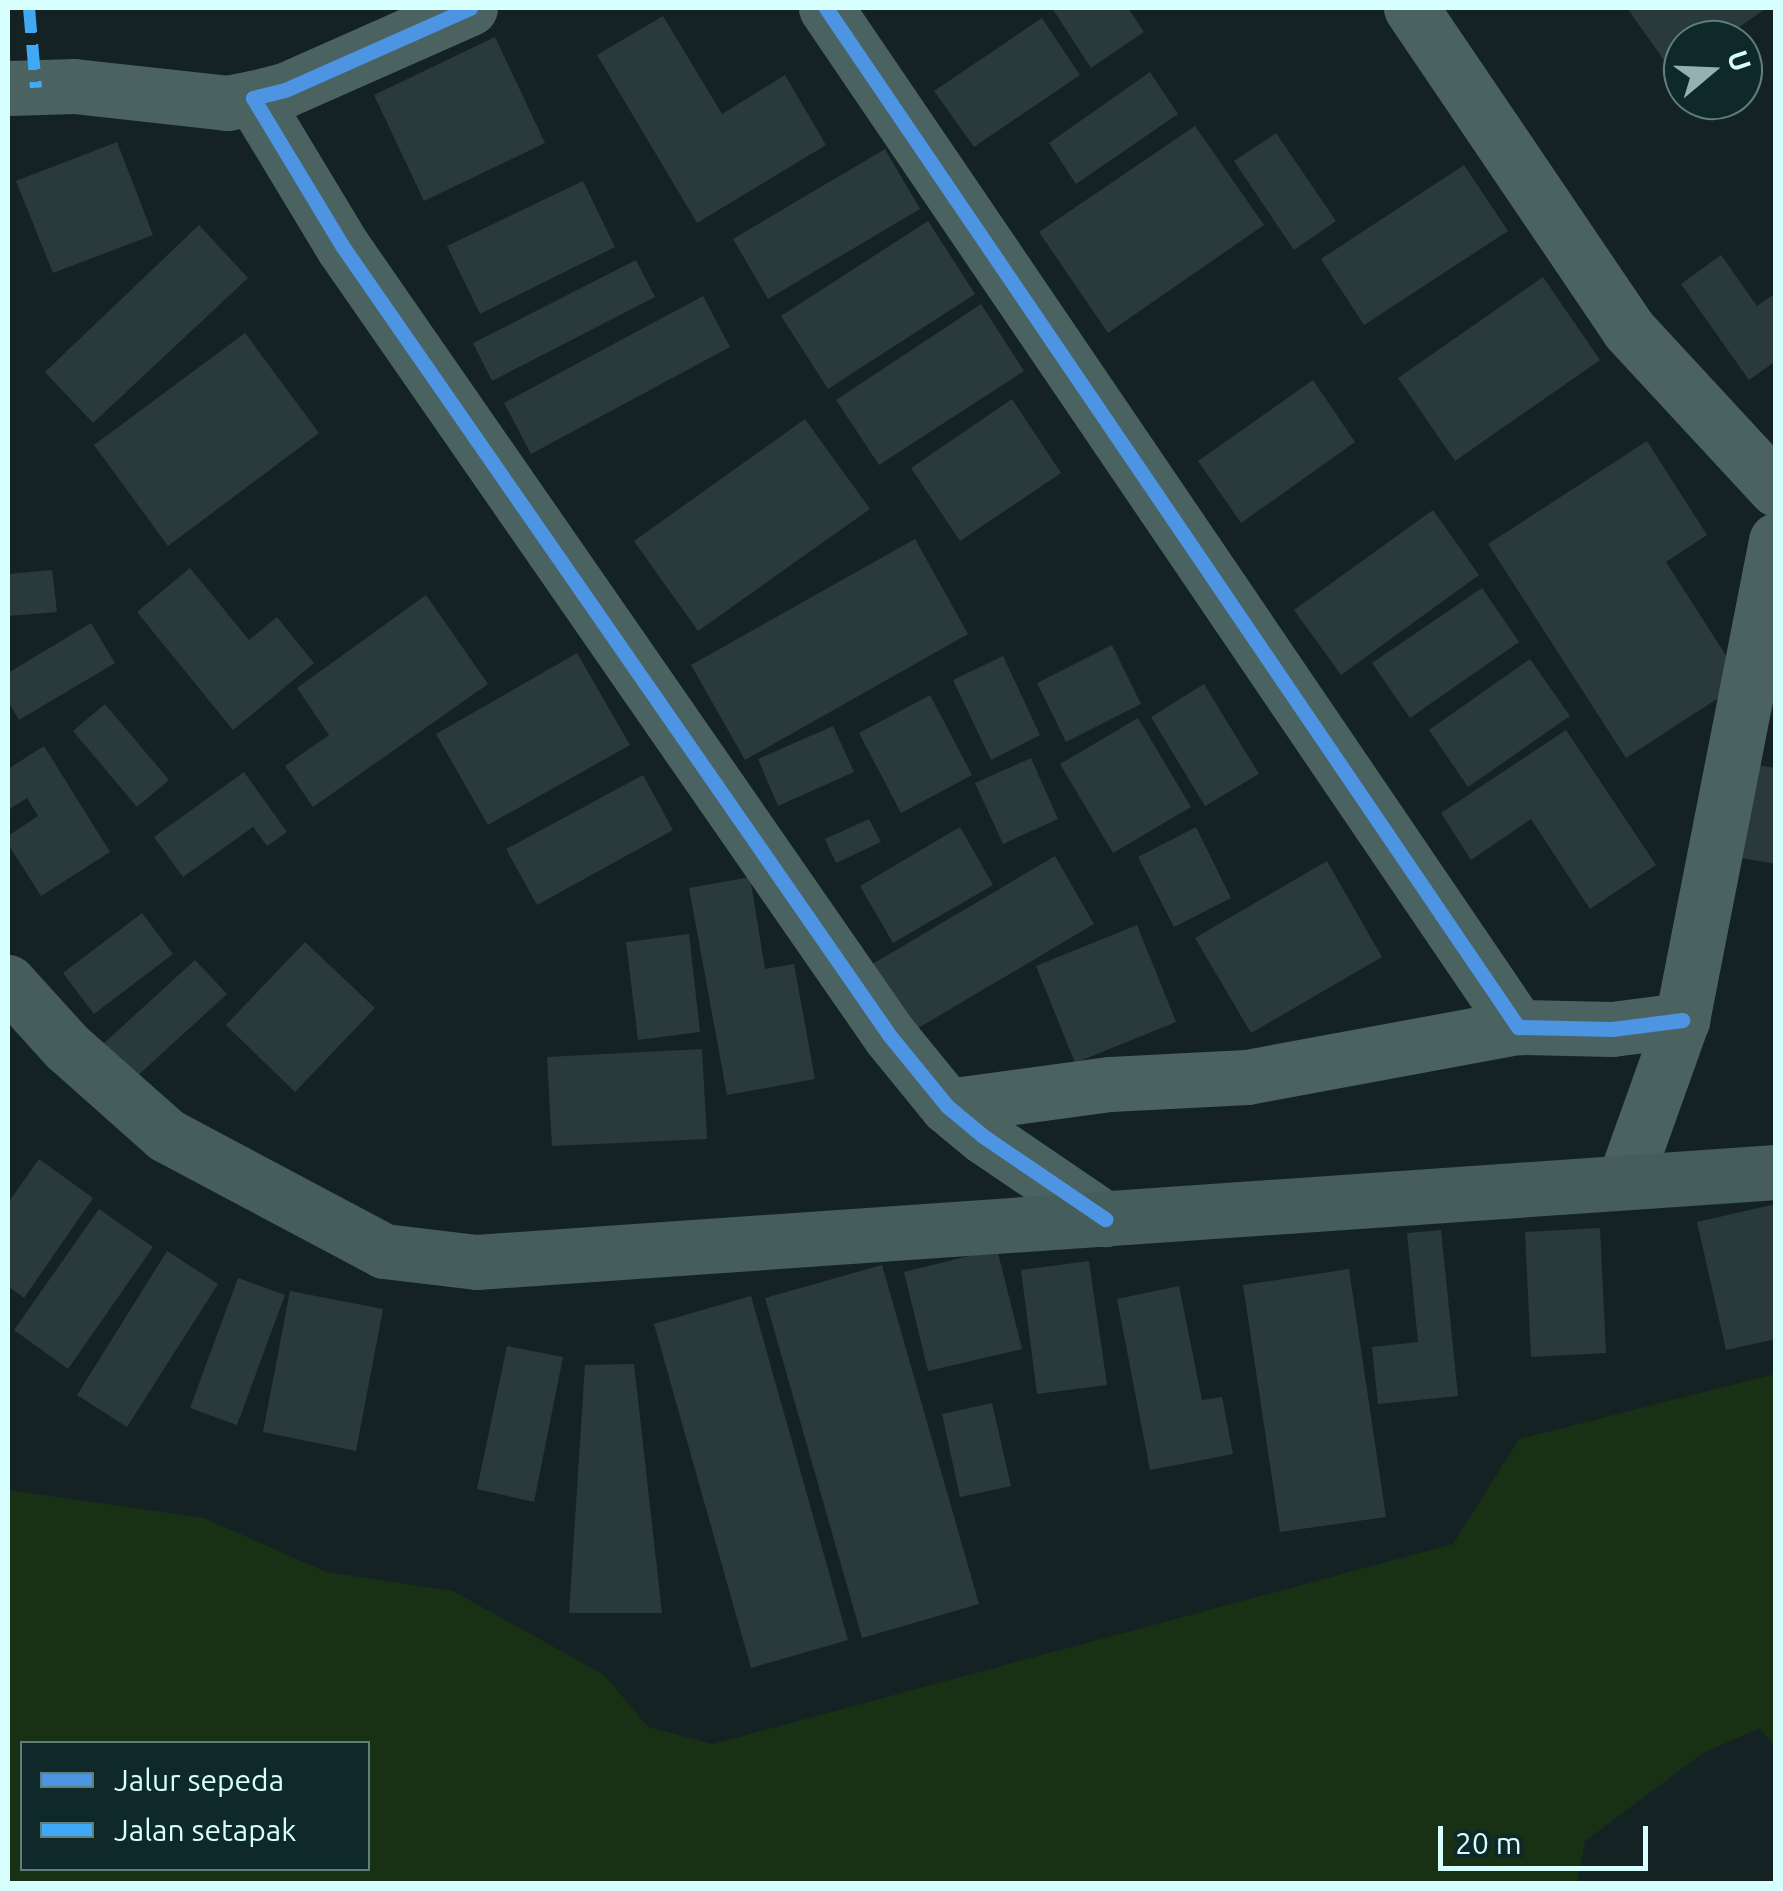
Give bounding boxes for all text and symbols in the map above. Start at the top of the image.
north arrow [1663,20,1763,120]
text: U [1722,46,1758,75]
legend [20,1741,370,1871]
text: Jalur sepeda [114,1763,284,1797]
scale bar [1443,1806,1653,1868]
text: Jalan setapak [114,1813,296,1847]
text: 20 m [1455,1826,1522,1860]

